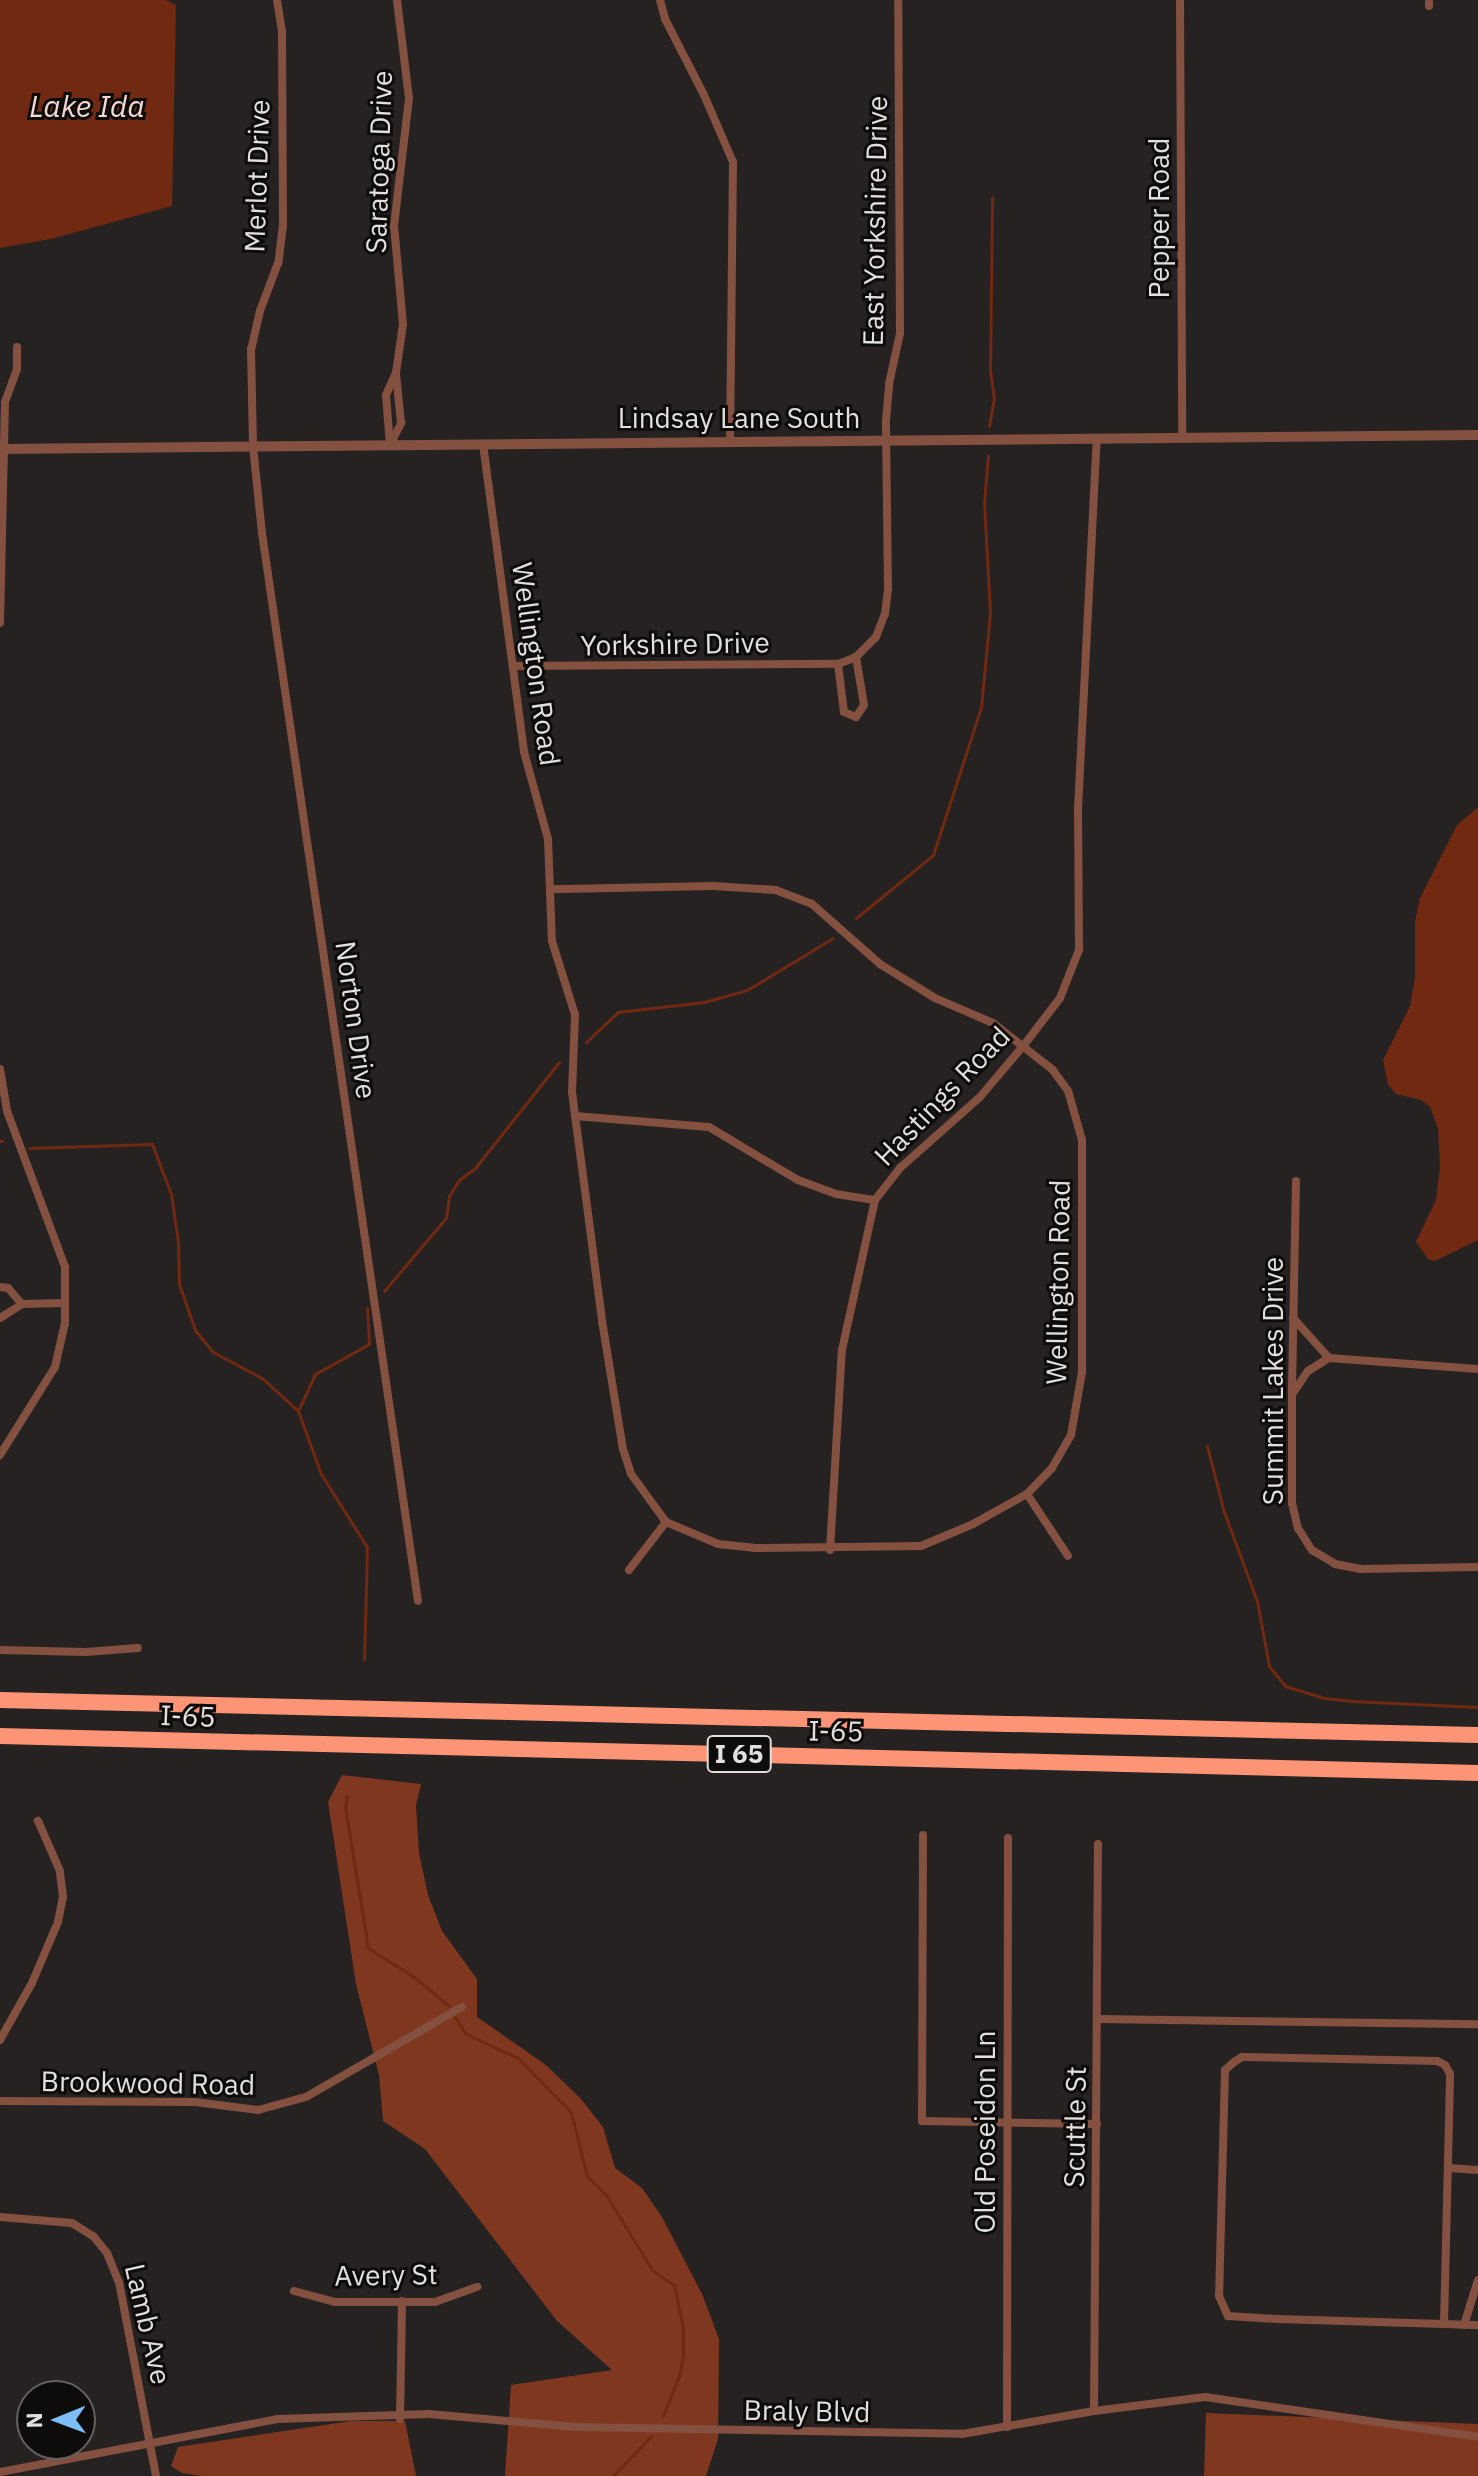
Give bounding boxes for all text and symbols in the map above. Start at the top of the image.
street label: Saratoga Drive [359,70,399,254]
water label: Lake Ida [29,88,145,124]
street label: East Yorkshire Drive [856,96,894,346]
street label: Merlot Drive [238,99,276,253]
street label: Pepper Road [1142,138,1176,298]
street label: Lindsay Lane South [618,401,860,435]
street label: Wellington Road [505,560,567,768]
street label: Yorkshire Drive [580,626,770,662]
street label: Norton Drive [328,939,384,1101]
street label: Hastings Road [867,1019,1017,1173]
street label: Wellington Road [1039,1179,1077,1385]
street label: Summit Lakes Drive [1256,1257,1290,1505]
street label: I-65 [160,1698,216,1734]
street label: I-65 [808,1714,864,1748]
road number: I 65 [705,1732,773,1776]
street label: Old Poseidon Ln [968,2031,1002,2233]
street label: Brookwood Road [40,2064,256,2102]
street label: Scuttle St [1057,2066,1093,2188]
street label: Avery St [334,2257,438,2293]
street label: Lamb Ave [118,2261,178,2387]
north arrow [16,2380,96,2460]
street label: Braly Blvd [743,2393,871,2429]
text: N [19,2412,48,2429]

